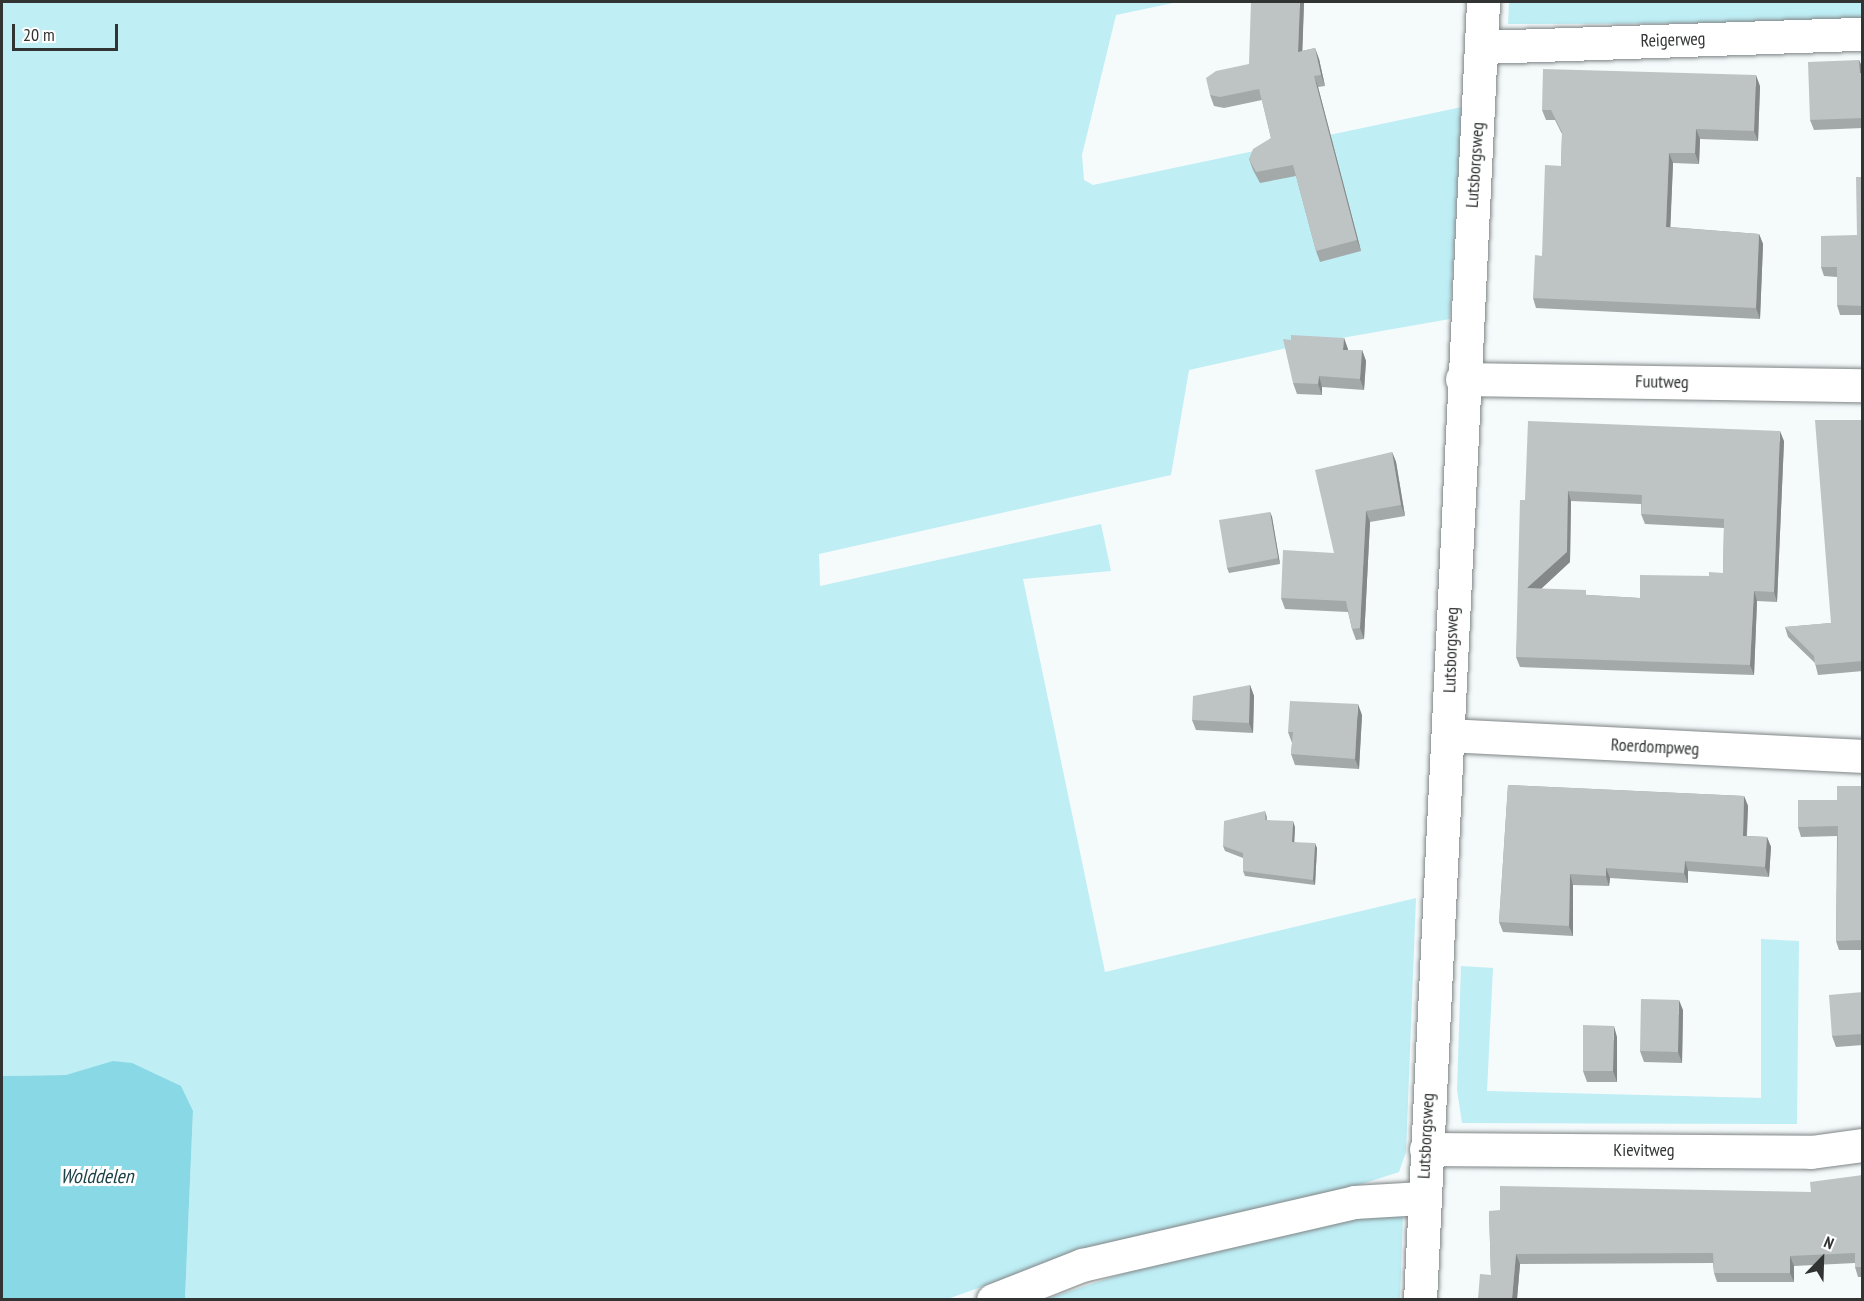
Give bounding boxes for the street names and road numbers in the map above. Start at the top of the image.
street label: Reigerweg [1640,28,1706,52]
street label: Lutsborgsweg [1461,121,1489,209]
street label: Fuutweg [1635,371,1689,393]
street label: Lutsborgsweg [1439,607,1463,693]
street label: Roerdompweg [1610,734,1700,760]
street label: Lutsborgsweg [1413,1093,1439,1179]
street label: Kievitweg [1613,1139,1675,1161]

